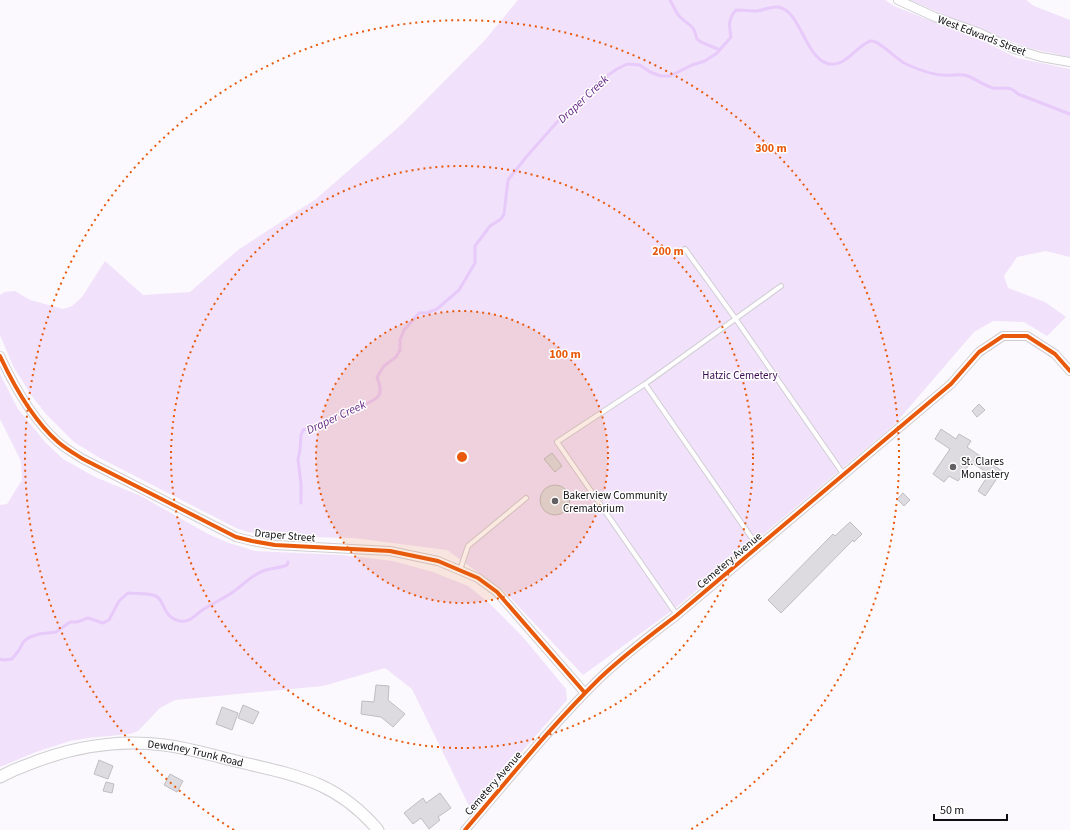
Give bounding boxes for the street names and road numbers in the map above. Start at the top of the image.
street label: West Edwards Street [935,12,1029,59]
street label: Draper Street [254,525,316,546]
street label: Cemetery Avenue [694,528,765,592]
street label: Dewdney Trunk Road [147,736,245,771]
street label: Cemetery Avenue [461,748,526,819]

